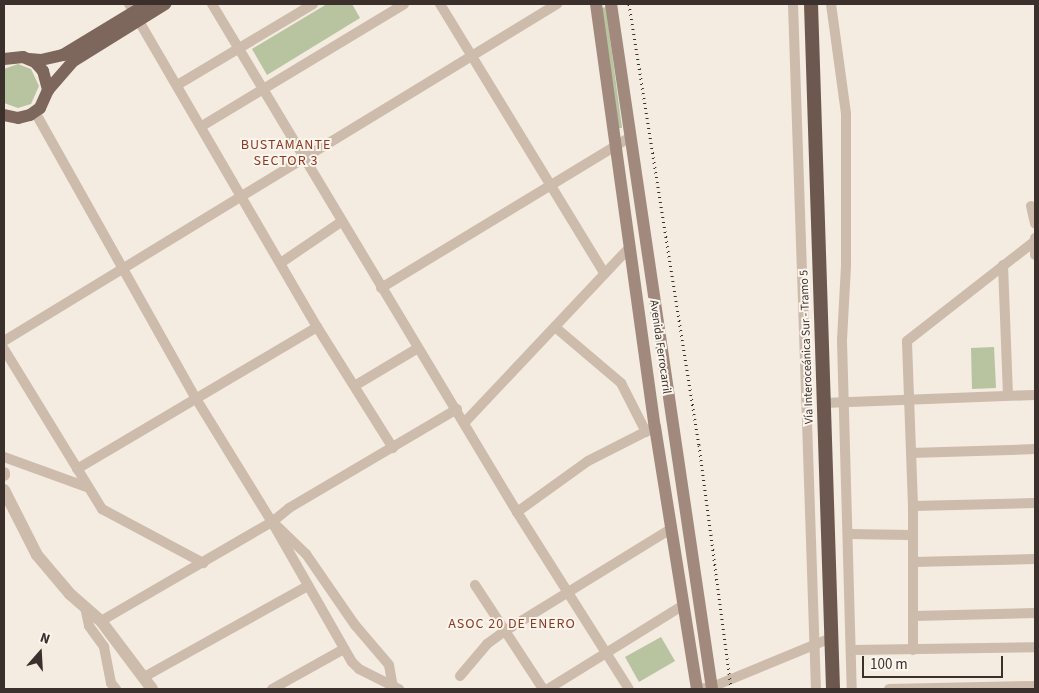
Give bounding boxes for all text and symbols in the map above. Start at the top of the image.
district label: BUSTAMANTE SECTOR 3 [239,137,333,170]
street label: Vía Interoceánica Sur - Tramo 5 [797,270,817,424]
street label: Avenida Ferrocarril [646,299,674,395]
district label: ASOC 20 DE ENERO [446,616,578,632]
north arrow [15,628,65,678]
text: N [37,628,53,650]
scale bar [864,646,1005,678]
text: 100 m [870,654,908,675]

